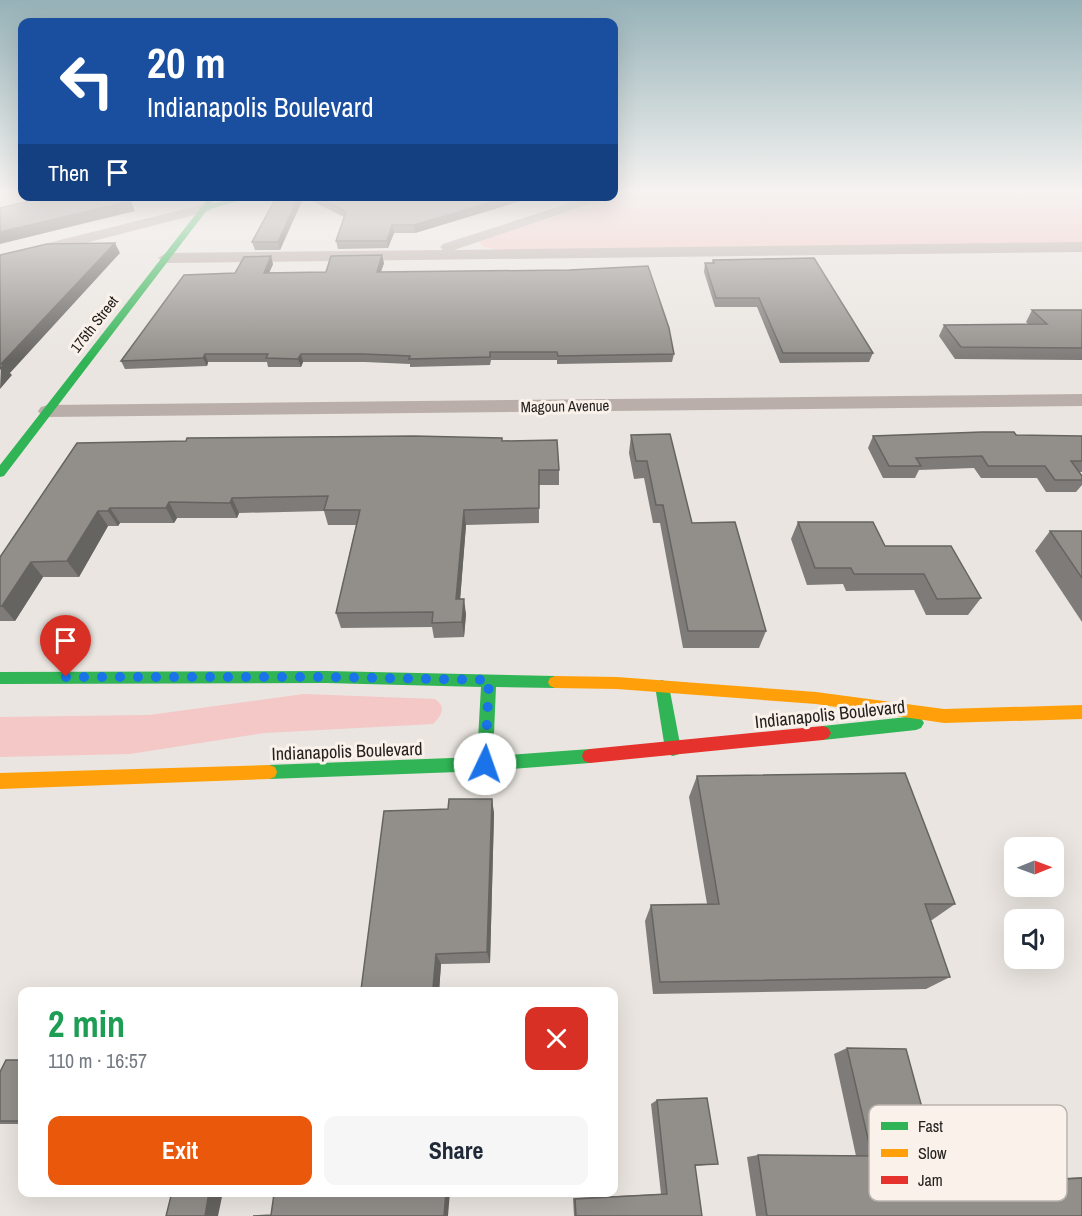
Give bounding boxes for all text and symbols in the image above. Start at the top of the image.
text: 20 m [147,35,226,91]
icon: left [48,42,126,120]
text: Indianapolis Boulevard [147,89,373,125]
icon: arrive [101,156,134,189]
text: Then [48,158,89,188]
street label: 175th Street [65,291,123,357]
street label: Magoun Avenue [520,395,610,417]
pin [40,615,91,677]
icon: arrive [49,624,82,657]
street label: Indianapolis Boulevard [754,694,906,734]
position arrow [453,732,517,796]
street label: Indianapolis Boulevard [271,736,423,766]
north arrow [1004,837,1064,897]
map controls [1004,837,1064,969]
button: sound [1004,909,1064,969]
text: 2 min [48,1000,125,1048]
button: close [525,1007,588,1070]
text: 110 m · 16:57 [48,1047,147,1074]
legend [869,1105,1067,1201]
text: Fast [918,1115,943,1137]
button: Exit [48,1116,312,1185]
button: Share [324,1116,588,1185]
text: Slow [918,1142,947,1164]
text: Jam [918,1169,943,1191]

